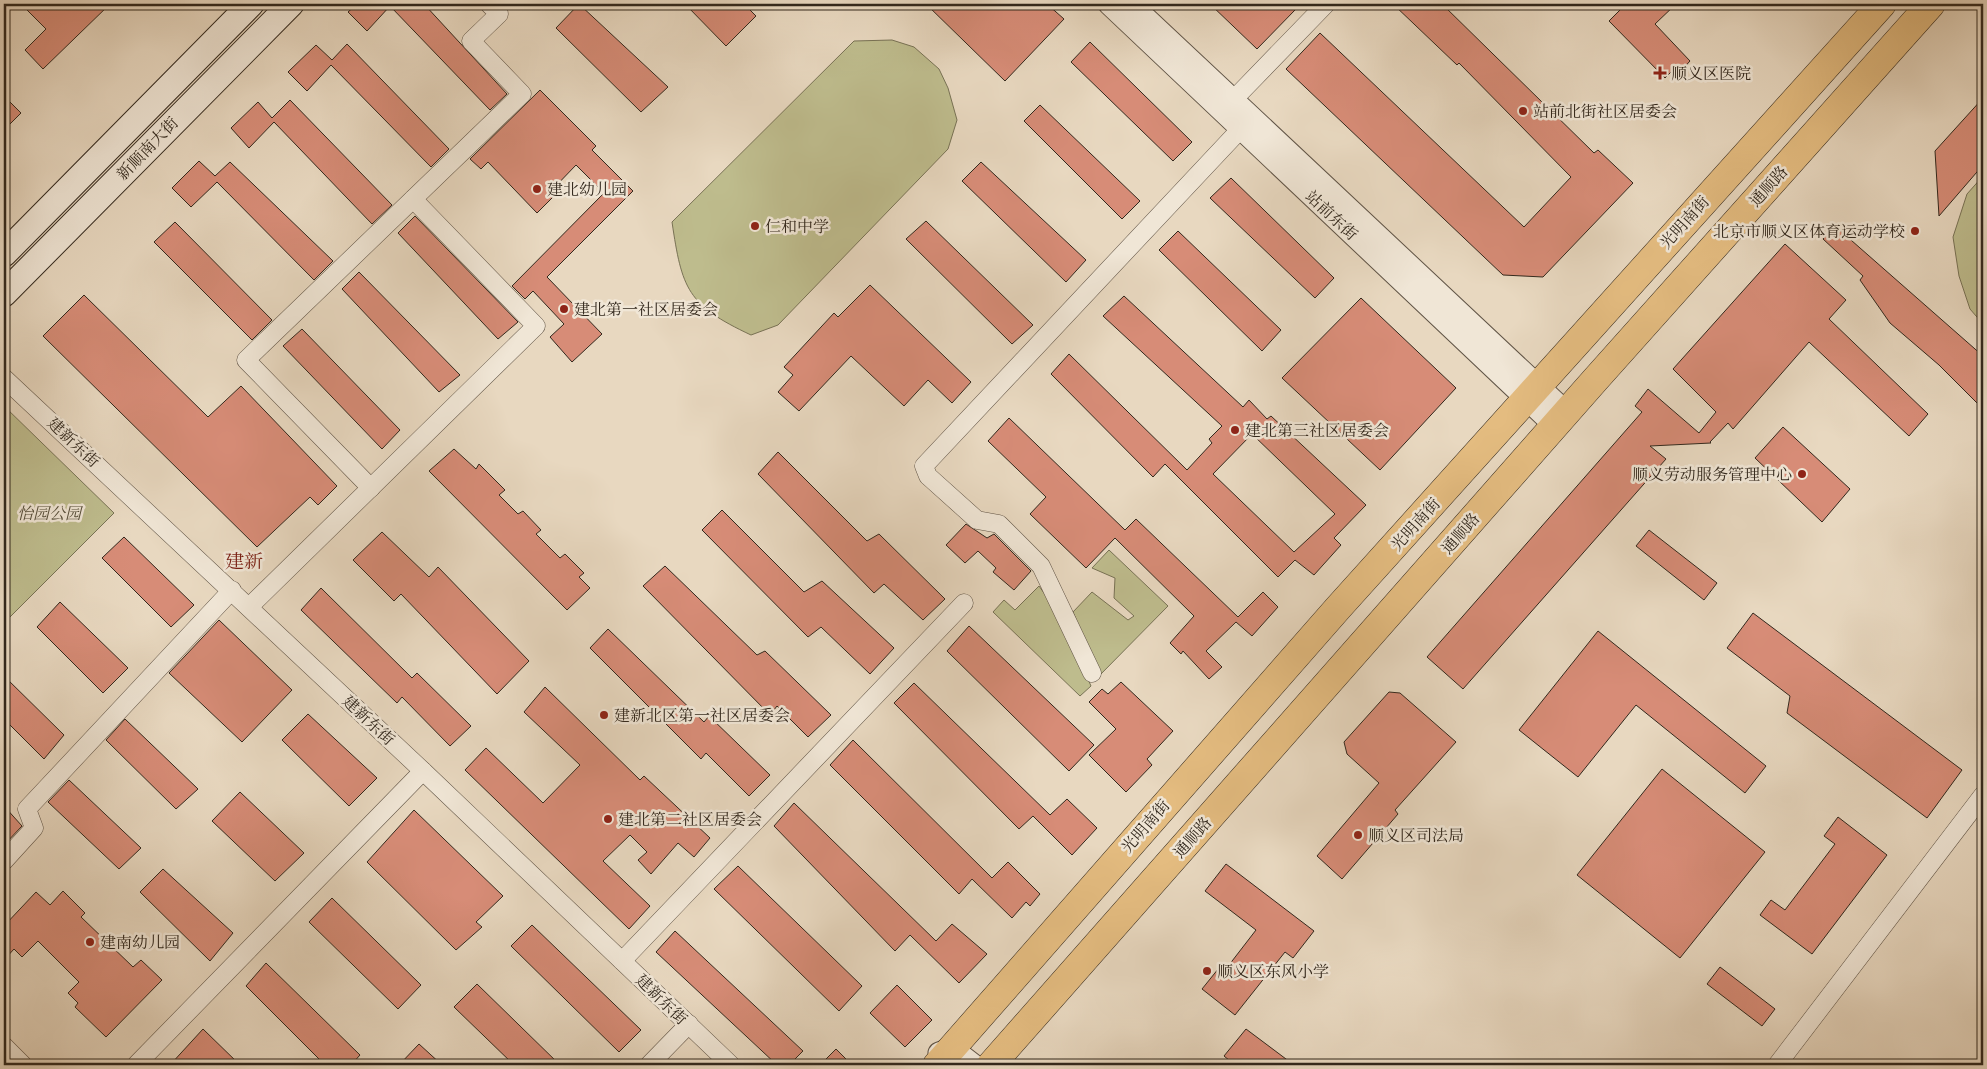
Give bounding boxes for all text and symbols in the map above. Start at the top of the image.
place label: 顺义区医院 [1671,61,1751,85]
marker: 顺义区医院 [1653,66,1667,80]
place label: 站前北街社区居委会 [1533,99,1677,123]
marker: 站前北街社区居委会 [1517,105,1529,117]
street label: 新顺南大街 [111,111,183,185]
street label: 通顺路 [1743,160,1793,212]
place label: 建北幼儿园 [547,177,627,201]
marker: 建北幼儿园 [531,183,543,195]
street label: 站前东街 [1300,184,1364,246]
street label: 光明南街 [1654,190,1714,254]
place label: 仁和中学 [765,214,829,238]
place label: 北京市顺义区体育运动学校 [1713,219,1905,243]
marker: 仁和中学 [749,220,761,232]
marker: 北京市顺义区体育运动学校 [1909,225,1921,237]
place label: 建北第一社区居委会 [574,297,718,321]
marker: 建北第一社区居委会 [558,303,570,315]
street label: 建新东街 [42,411,106,473]
place label: 建北第三社区居委会 [1245,418,1389,442]
marker: 建北第三社区居委会 [1229,424,1241,436]
place label: 顺义劳动服务管理中心 [1632,462,1792,486]
marker: 顺义劳动服务管理中心 [1796,468,1808,480]
street label: 光明南街 [1385,492,1445,556]
park label: 怡园公园 [17,501,84,525]
street label: 通顺路 [1435,507,1485,559]
district label: 建新 [225,547,263,575]
street label: 建新东街 [337,689,401,751]
place label: 建新北区第一社区居委会 [614,703,790,727]
marker: 建新北区第一社区居委会 [598,709,610,721]
street label: 光明南街 [1115,794,1175,858]
place label: 建北第二社区居委会 [618,807,762,831]
street label: 通顺路 [1167,811,1217,863]
marker: 建北第二社区居委会 [602,813,614,825]
place label: 顺义区司法局 [1368,823,1464,847]
marker: 顺义区司法局 [1352,829,1364,841]
place label: 建南幼儿园 [100,930,180,954]
marker: 建南幼儿园 [84,936,96,948]
place label: 顺义区东风小学 [1217,959,1329,983]
marker: 顺义区东风小学 [1201,965,1213,977]
street label: 建新东街 [631,968,693,1030]

